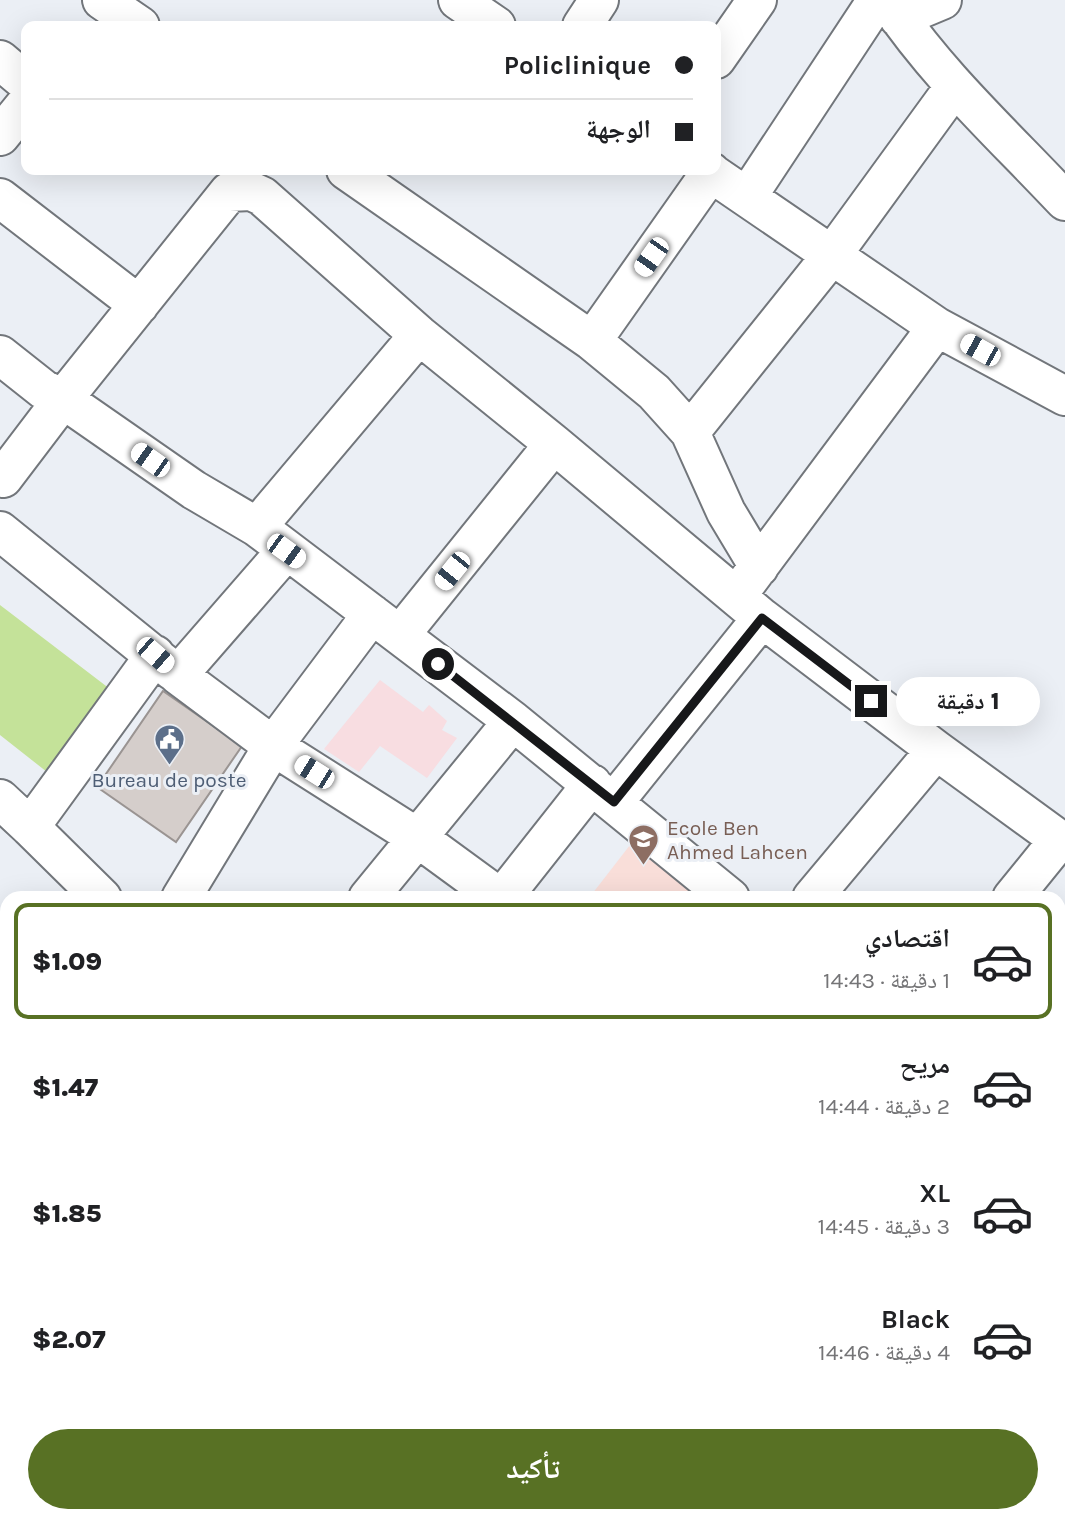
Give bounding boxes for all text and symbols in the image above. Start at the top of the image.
text: Policlinique [504,50,651,81]
text: الوجهة [586,114,651,145]
car [631,234,672,280]
car [957,331,1004,369]
car [127,439,174,481]
car [263,530,310,572]
car [431,548,474,594]
car [133,633,178,677]
route start [422,648,454,680]
callout: 1 دقيقة [896,676,1039,726]
route end [855,685,887,717]
text: 1 دقيقة [936,688,1000,715]
public building icon: Bureau de poste [152,723,186,767]
car [291,752,338,792]
place label: Bureau de poste [91,768,247,792]
place label: Ecole Ben Ahmed Lahcen [667,816,808,864]
school or university icon: Ecole Ben Ahmed Lahcen [627,823,661,867]
text: اقتصادي [865,923,950,954]
icon: car [971,930,1034,993]
text: $1.09 [32,946,102,977]
text: 1 دقيقة · 14:43 [823,967,950,994]
text: مريح [900,1049,950,1080]
icon: car [971,1056,1034,1119]
text: $1.47 [32,1072,98,1103]
text: 2 دقيقة · 14:44 [818,1093,950,1120]
text: XL [919,1178,950,1209]
icon: car [971,1182,1034,1245]
text: $1.85 [32,1198,101,1229]
text: 3 دقيقة · 14:45 [818,1213,950,1240]
text: Black [881,1304,950,1335]
icon: car [971,1308,1034,1371]
text: $2.07 [32,1324,106,1355]
text: 4 دقيقة · 14:46 [818,1339,950,1366]
button: تأكيد [28,1429,1038,1509]

